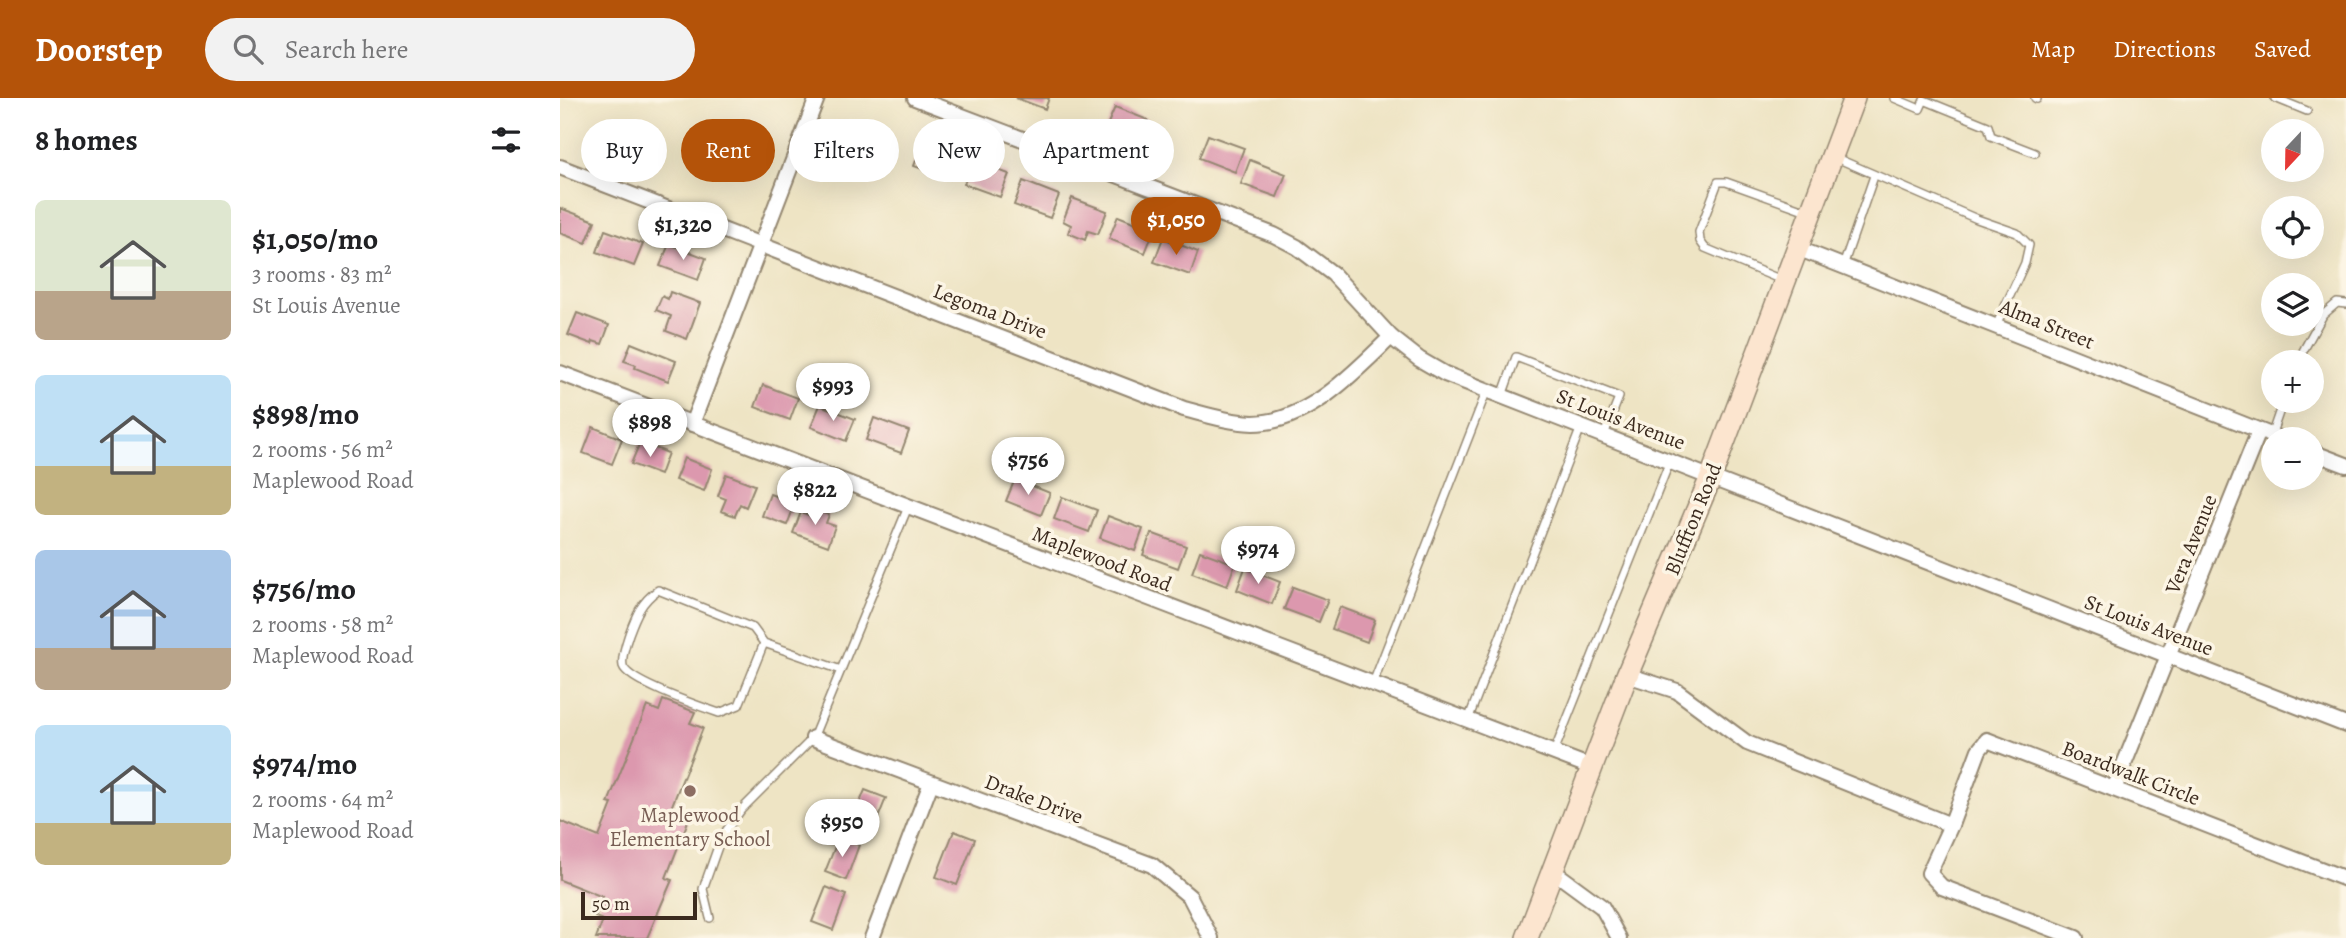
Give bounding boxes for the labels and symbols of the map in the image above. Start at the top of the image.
north arrow [2261,119,2324,182]
pin: $1,050 [1119,198,1233,257]
pin: $1,320 [626,202,740,262]
street label: Legoma Drive [929,277,1051,345]
street label: Alma Street [1994,292,2099,356]
pin: $993 [792,364,874,423]
street label: St Louis Avenue [1553,382,1689,456]
pin: $898 [609,400,691,459]
pin: $756 [987,438,1069,497]
street label: Bluffton Road [1658,458,1729,579]
pin: $822 [774,468,856,527]
street label: Vera Avenue [2158,490,2224,599]
street label: Maplewood Road [1028,519,1177,599]
pin: $974 [1217,526,1299,586]
street label: St Louis Avenue [2081,588,2217,662]
street label: Boardwalk Circle [2058,734,2204,812]
street label: Drake Drive [981,767,1087,831]
marker: Maplewood Elementary School [682,783,698,799]
pin: $950 [801,800,883,859]
place label: Maplewood Elementary School [610,801,770,853]
scale bar [581,889,696,921]

